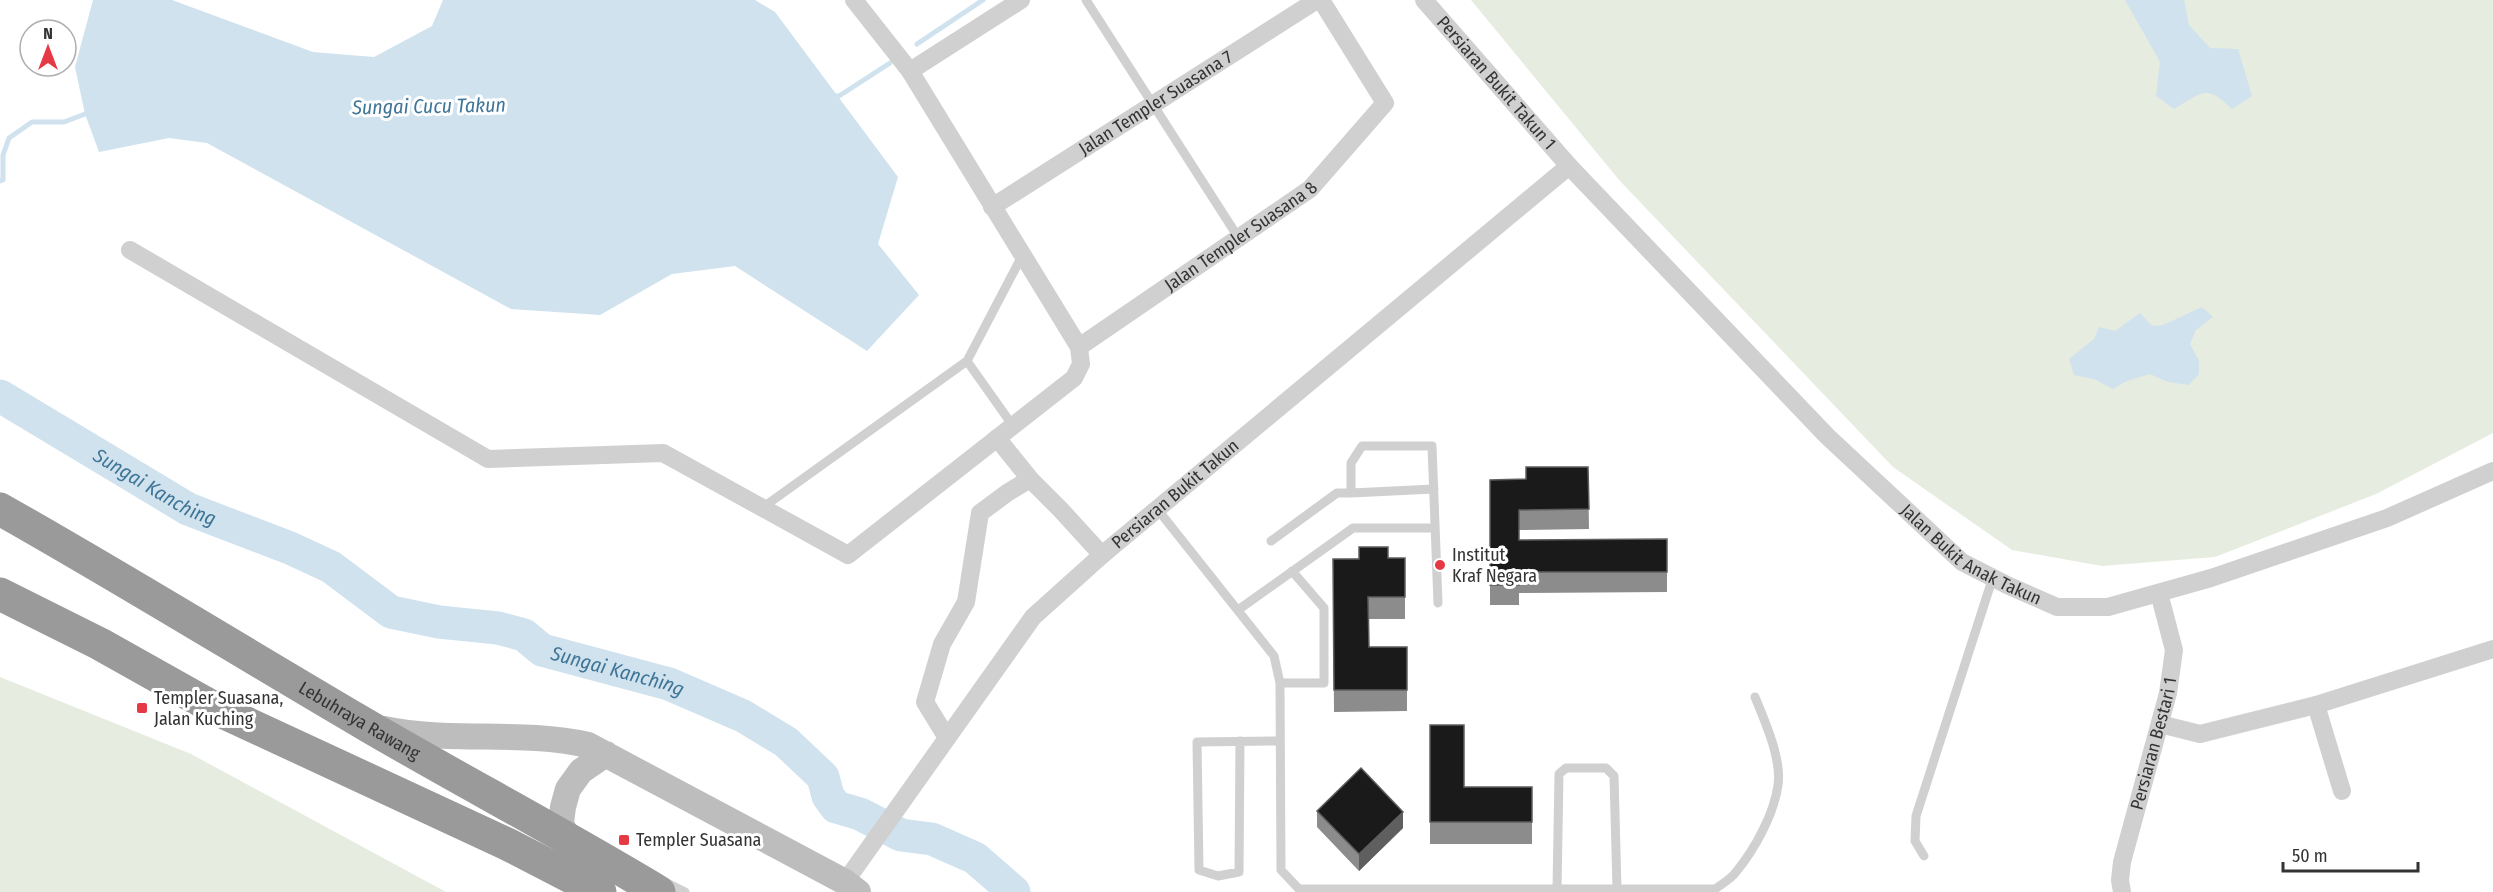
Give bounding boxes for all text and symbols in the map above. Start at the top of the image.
street label: Persiaran Bukit Takun 1 [1432,12,1561,154]
north arrow [18,18,78,78]
text: N [43,24,53,43]
street label: Jalan Templer Suasana 7 [1075,46,1237,160]
water label: Sungai Cucu Takun [351,93,506,119]
street label: Jalan Templer Suasana 8 [1160,177,1322,296]
street label: Persiaran Bukit Takun [1107,435,1243,553]
water label: Sungai Kanching [88,443,220,531]
street label: Jalan Bukit Anak Takun [1896,499,2045,610]
place label: Institut Kraf Negara [1452,544,1537,587]
marker: Institut Kraf Negara [1433,558,1447,572]
water label: Sungai Kanching [548,641,688,701]
street label: Persiaran Bestari 1 [2126,676,2181,812]
street label: Lebuhraya Rawang [295,677,424,765]
place label: Templer Suasana, Jalan Kuching [154,687,283,730]
marker: Templer Suasana, Jalan Kuching [135,701,149,715]
place label: Templer Suasana [636,829,762,851]
marker: Templer Suasana [617,833,631,847]
scale bar [2283,835,2418,873]
text: 50 m [2292,845,2328,867]

